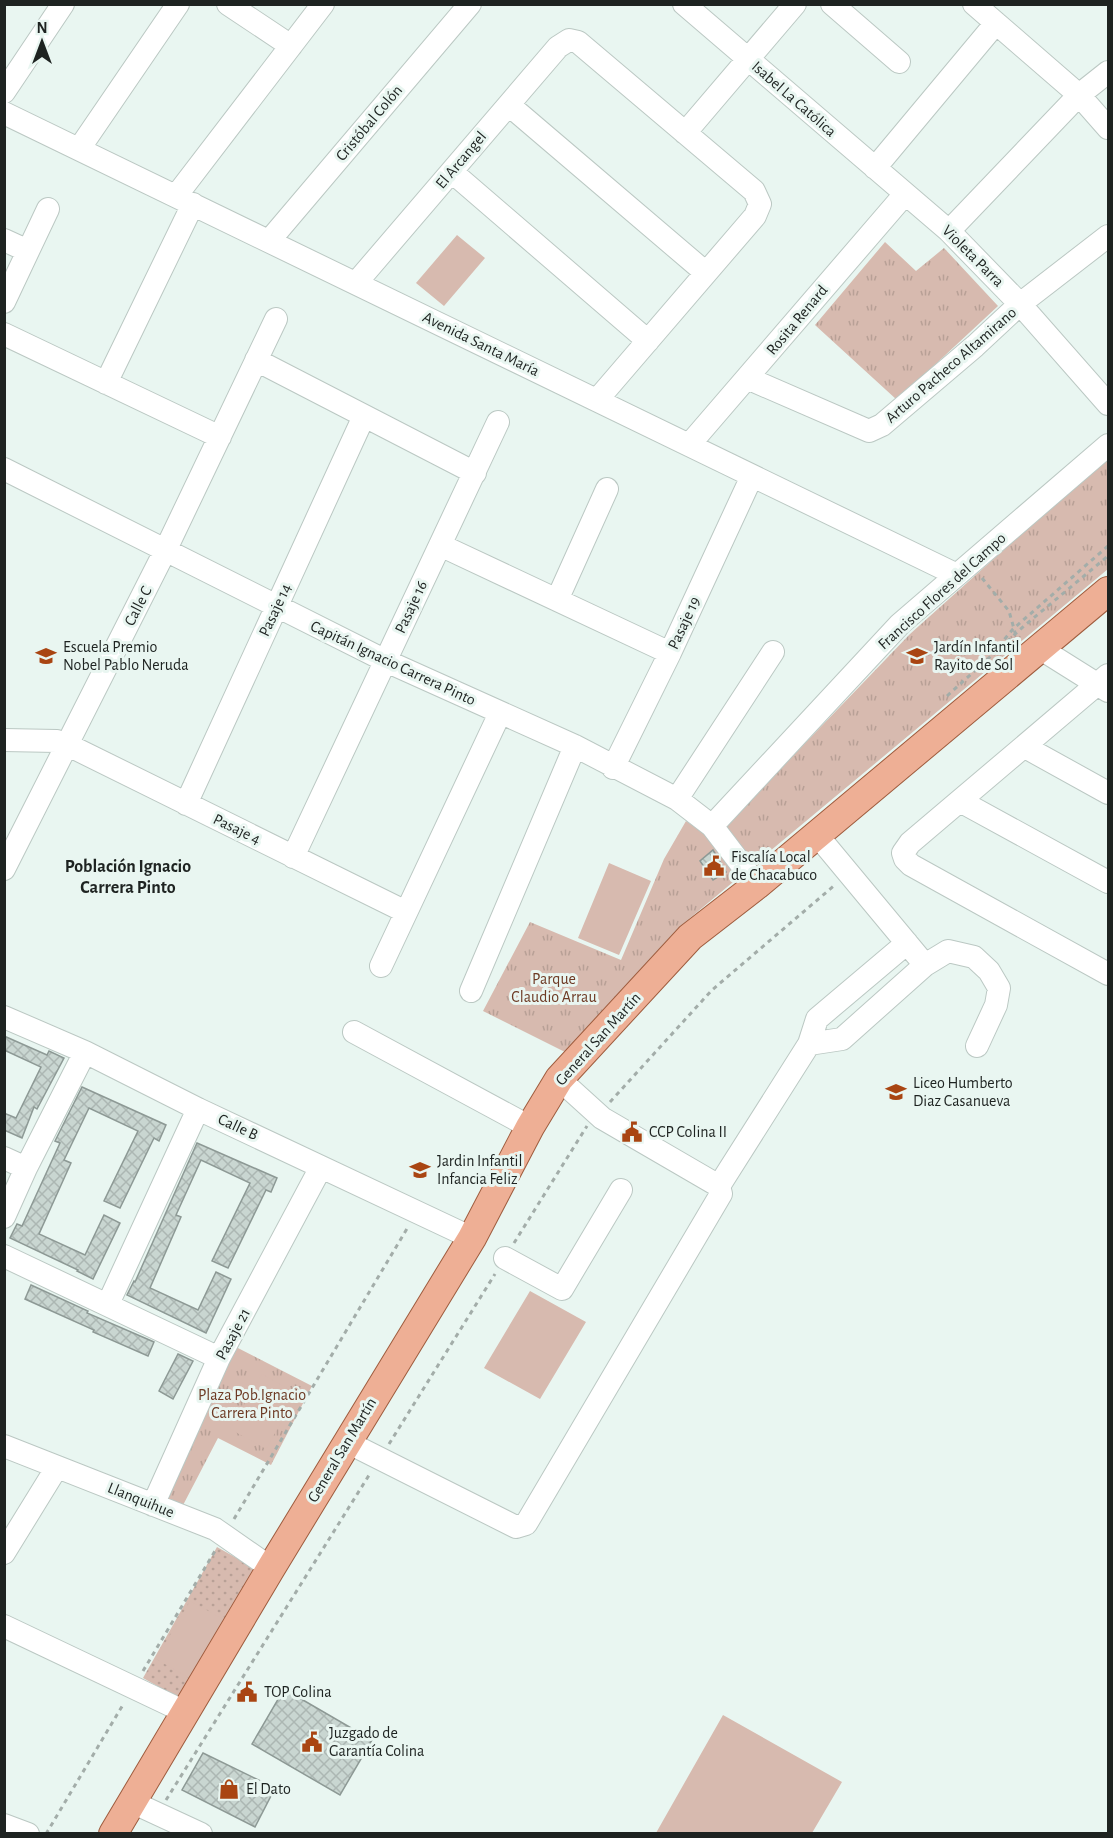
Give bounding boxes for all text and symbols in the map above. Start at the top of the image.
north arrow [12,12,72,72]
text: N [36,20,48,36]
street label: Isabel La Católica [749,58,839,140]
street label: Cristóbal Colón [333,82,405,164]
street label: El Arcangel [433,128,489,192]
street label: Violeta Parra [939,222,1007,290]
street label: Rosita Renard [763,282,831,358]
street label: Arturo Pacheco Altamirano [883,304,1020,426]
street label: Avenida Santa María [420,309,542,379]
street label: Francisco Flores del Campo [875,530,1009,652]
street label: Pasaje 16 [392,578,431,636]
street label: Pasaje 14 [256,581,295,639]
street label: Calle C [121,584,155,628]
street label: Pasaje 19 [665,594,704,652]
street label: Capitán Ignacio Carrera Pinto [308,618,478,708]
place label: Escuela Premio Nobel Pablo Neruda [63,639,189,673]
place label: Jardín Infantil Rayito de Sol [934,639,1019,674]
school or university icon: Escuela Premio Nobel Pablo Neruda [34,644,58,668]
school or university icon: Jardín Infantil Rayito de Sol [905,644,929,668]
street label: Pasaje 4 [210,811,264,848]
place label: Fiscalía Local de Chacabuco [731,849,817,883]
public building icon: Fiscalía Local de Chacabuco [702,854,726,878]
district label: Población Ignacio Carrera Pinto [65,858,191,897]
park label: Parque Claudio Arrau [511,971,597,1005]
street label: General San Martín [552,990,644,1088]
place label: Liceo Humberto Diaz Casanueva [913,1075,1013,1109]
school or university icon: Liceo Humberto Diaz Casanueva [884,1080,908,1104]
street label: Calle B [215,1111,261,1143]
public building icon: CCP Colina II [620,1120,644,1144]
place label: CCP Colina II [649,1124,727,1140]
place label: Jardin Infantil Infancia Feliz [437,1153,522,1187]
school or university icon: Jardin Infantil Infancia Feliz [408,1158,432,1182]
street label: Pasaje 21 [213,1306,254,1363]
park label: Plaza Pob.Ignacio Carrera Pinto [198,1387,306,1421]
street label: General San Martín [305,1395,379,1505]
street label: Llanquihue [105,1479,177,1521]
public building icon: TOP Colina [235,1680,259,1704]
place label: TOP Colina [264,1684,332,1700]
place label: Juzgado de Garantía Colina [329,1725,425,1759]
public building icon: Juzgado de Garantía Colina [300,1730,324,1754]
shop icon: El Dato [217,1777,241,1801]
place label: El Dato [246,1781,291,1797]

